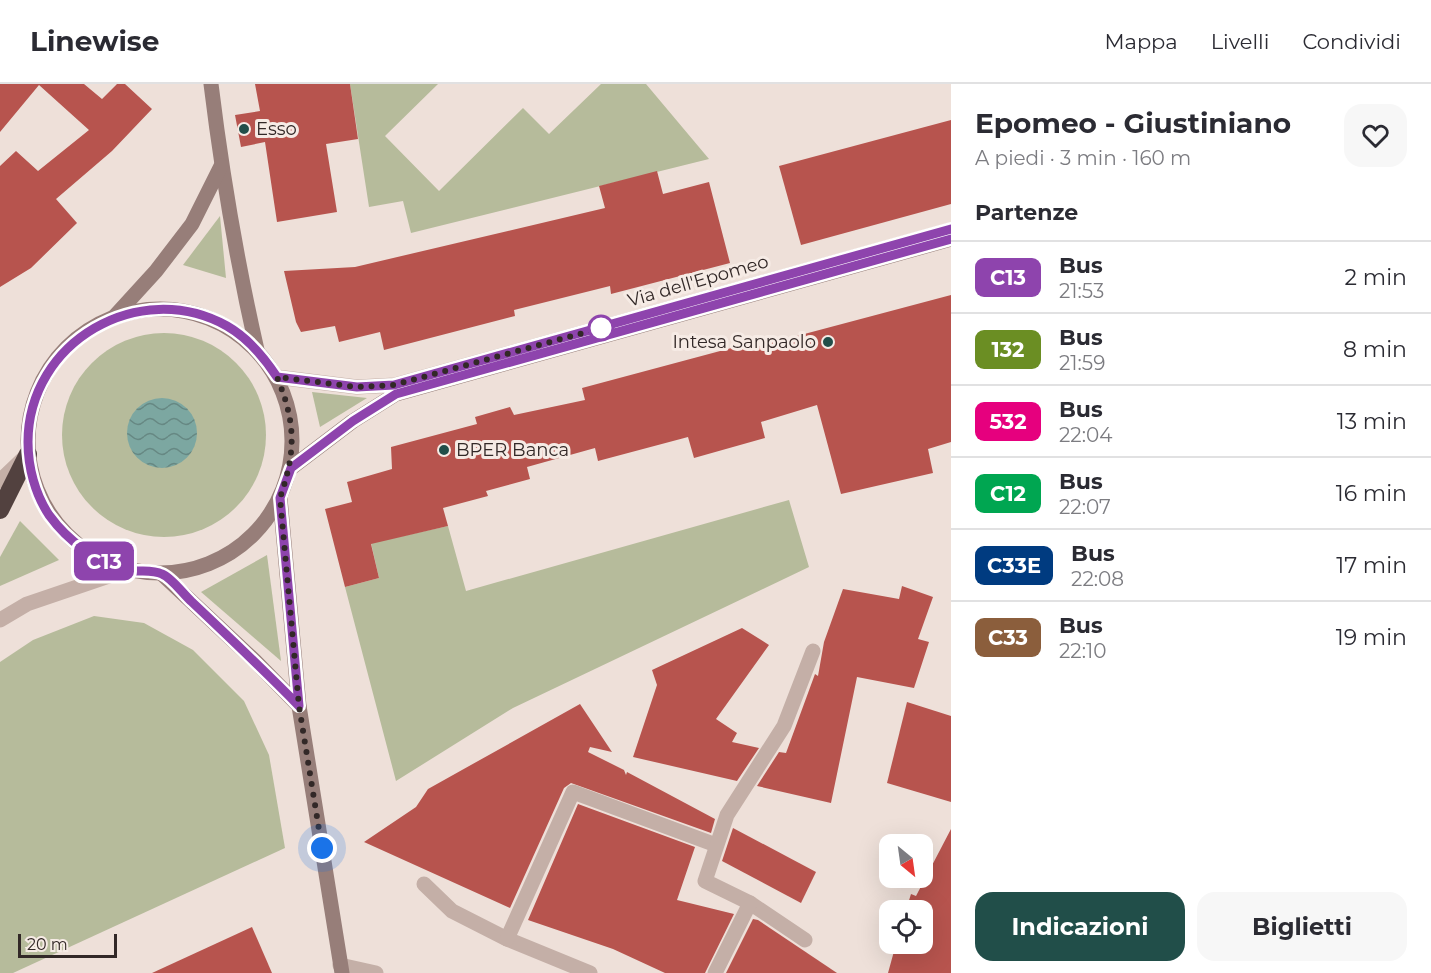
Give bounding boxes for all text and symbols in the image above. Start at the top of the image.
text: Linewise [30,24,159,58]
text: Mappa [1104,29,1178,54]
text: Livelli [1211,29,1269,54]
text: Condividi [1302,29,1401,54]
button: heart [1344,104,1407,167]
text: Epomeo - Giustiniano [975,106,1291,140]
place label: Esso [256,118,297,140]
marker: Esso [237,122,251,136]
text: A piedi · 3 min · 160 m [975,146,1191,170]
text: Partenze [975,199,1078,226]
street label: Via dell'Epomeo [625,250,771,312]
text: Bus [1059,252,1103,279]
text: 2 min [1345,264,1407,291]
text: C13 [990,265,1026,290]
text: 21:53 [1059,279,1104,303]
unlabelled marker [588,315,614,341]
text: Bus [1059,324,1103,351]
place label: Intesa Sanpaolo [672,331,816,353]
marker: Intesa Sanpaolo [821,335,835,349]
text: 8 min [1343,336,1407,363]
text: 132 [992,337,1024,362]
text: 21:59 [1059,351,1105,375]
text: Bus [1059,396,1103,423]
text: 13 min [1337,408,1407,435]
text: 532 [989,409,1027,434]
text: 22:04 [1059,423,1112,447]
place label: BPER Banca [456,439,569,461]
marker: BPER Banca [437,443,451,457]
text: Bus [1059,468,1103,495]
text: 16 min [1336,480,1407,507]
text: C12 [990,481,1026,506]
text: 22:07 [1059,495,1111,519]
text: Bus [1071,540,1115,567]
line badge: C13 [70,542,138,580]
text: C13 [86,549,122,574]
text: 17 min [1336,552,1407,579]
text: C33E [987,553,1041,578]
text: 22:08 [1071,567,1124,591]
text: Bus [1059,612,1103,639]
text: 19 min [1336,624,1407,651]
text: C33 [988,625,1028,650]
text: 22:10 [1059,639,1106,663]
your location [307,833,337,863]
north arrow [879,834,933,888]
map controls [879,834,933,954]
button: Indicazioni [975,892,1185,961]
button: Biglietti [1197,892,1407,961]
button: locate [879,900,933,954]
scale bar [18,931,117,958]
text: 20 m [27,935,68,954]

